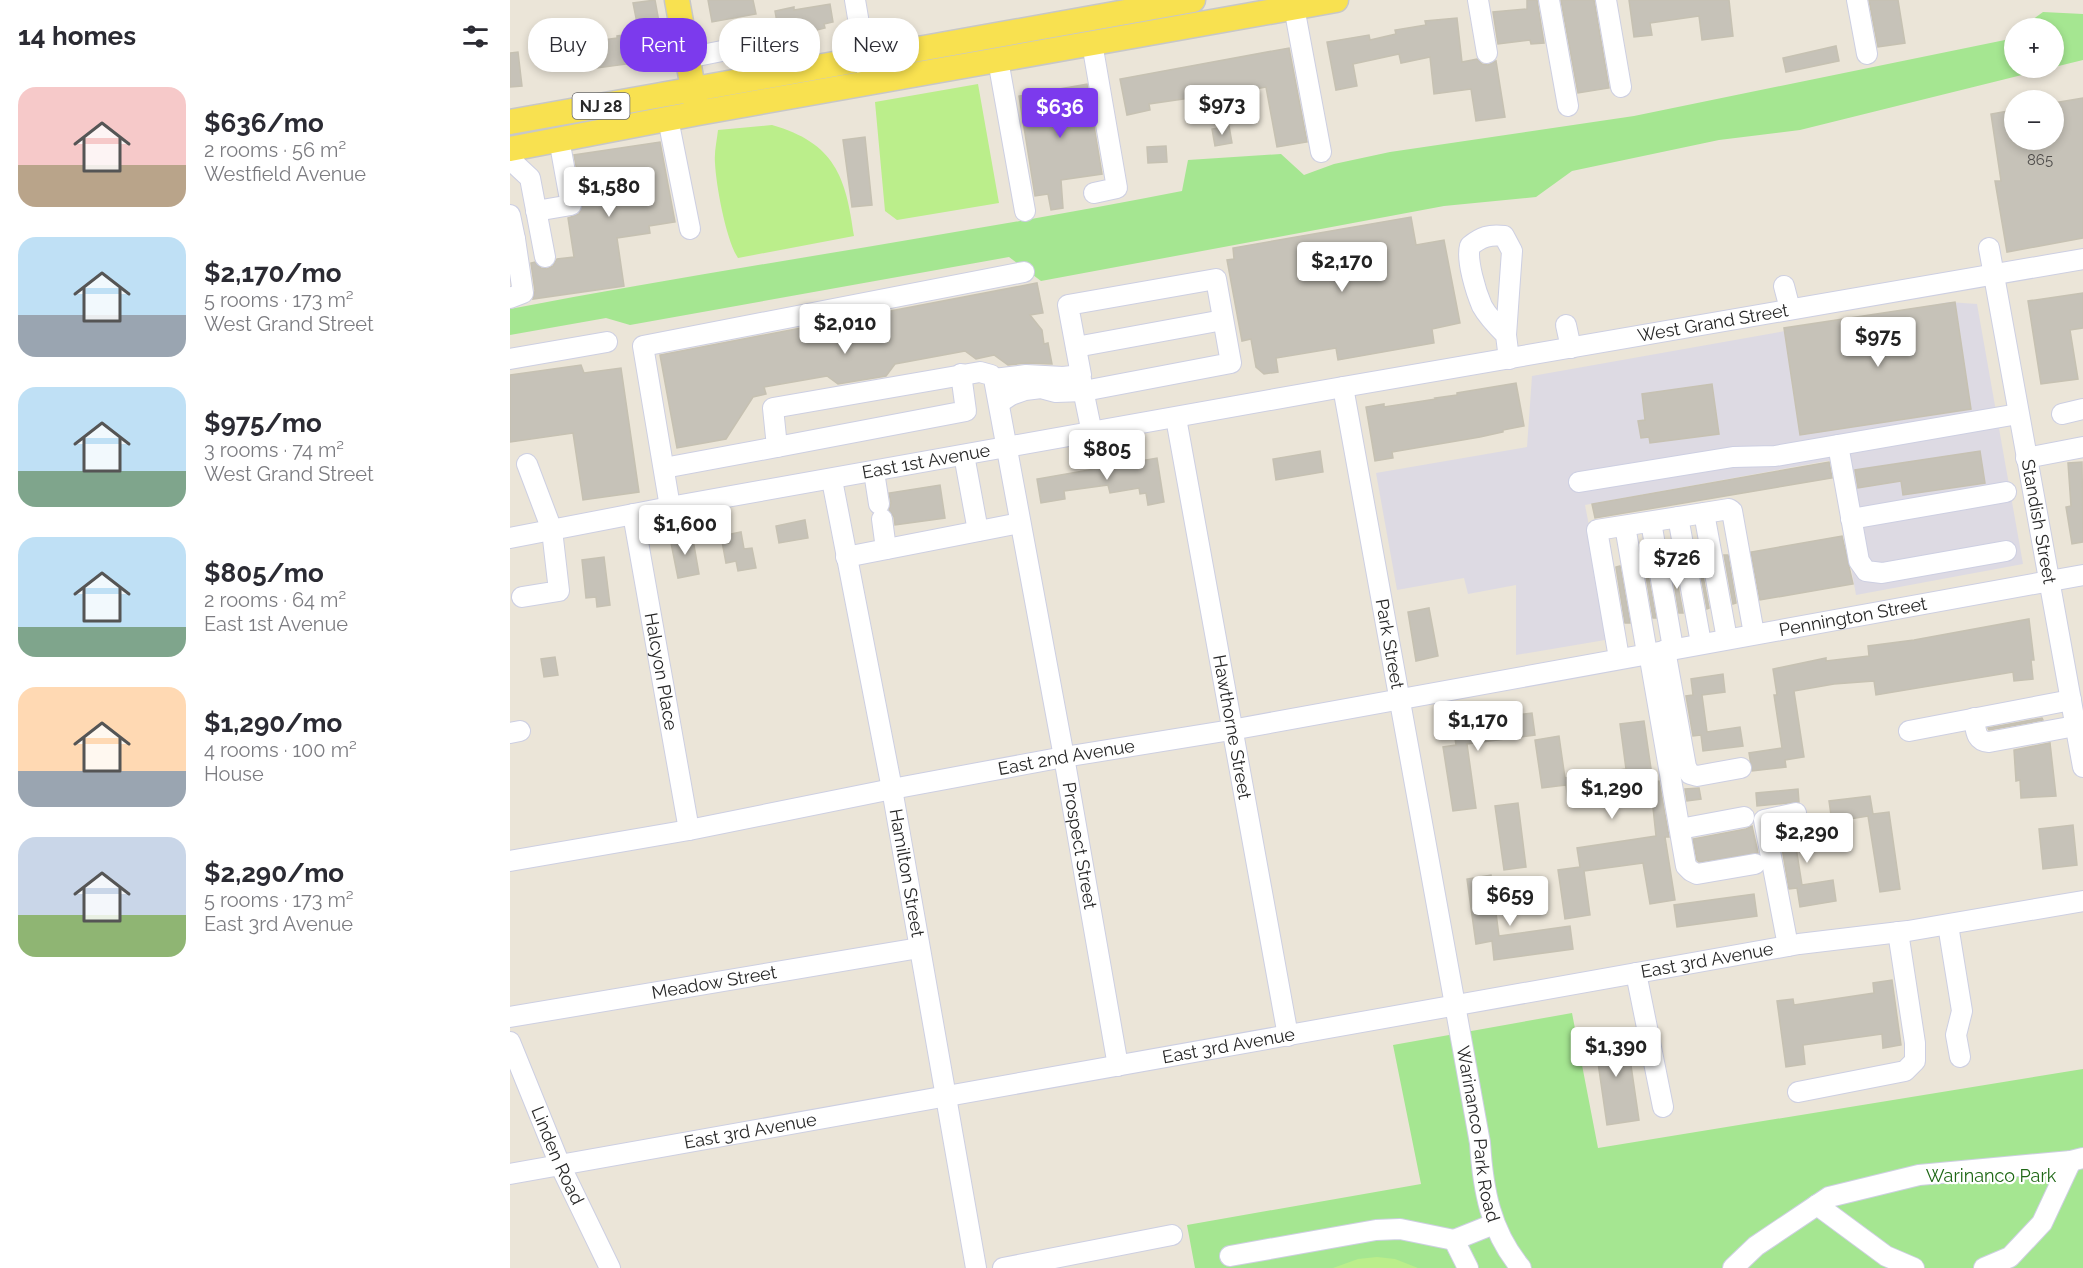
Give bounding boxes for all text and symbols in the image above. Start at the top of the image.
chip: Buy [528,18,608,72]
chip: Rent [620,18,707,72]
chip: Filters [719,18,820,72]
chip: New [832,18,919,72]
map controls [2004,18,2064,150]
button: + [2004,18,2064,78]
icon: filters [459,20,492,53]
text: 14 homes [18,21,136,51]
pin: $973 [1186,85,1258,136]
pin: $636 [1024,88,1096,139]
button: − [2004,90,2064,150]
text: $973 [1199,92,1245,116]
road number: NJ 28 [572,93,629,119]
text: $636 [1036,95,1084,119]
text: $636/mo [204,108,324,138]
icon: home [66,111,138,183]
text: 2 rooms · 56 m² [204,138,346,162]
house number: 865 [2027,151,2053,169]
text: Westfield Avenue [204,162,366,186]
pin: $1,580 [560,167,658,218]
text: $1,580 [578,174,640,198]
pin: $2,170 [1293,242,1391,293]
text: $2,170 [1311,249,1373,273]
text: $2,170/mo [204,258,342,288]
icon: home [66,261,138,333]
text: 5 rooms · 173 m² [204,288,354,312]
street label: West Grand Street [1636,299,1790,346]
pin: $2,010 [796,304,894,355]
text: $2,010 [813,311,877,335]
text: West Grand Street [204,312,374,336]
pin: $975 [1842,317,1914,368]
text: $975 [1855,324,1901,348]
text: $975/mo [204,408,322,438]
icon: home [66,411,138,483]
pin: $805 [1071,430,1143,481]
text: $805 [1083,437,1131,461]
text: 3 rooms · 74 m² [204,438,344,462]
street label: East 1st Avenue [860,439,992,483]
street label: Standish Street [2017,458,2061,585]
text: West Grand Street [204,462,374,486]
pin: $1,600 [636,505,734,556]
text: $1,600 [653,512,717,536]
pin: $726 [1641,539,1713,590]
text: $726 [1653,546,1701,570]
text: $805/mo [204,558,324,588]
icon: home [66,561,138,633]
text: 2 rooms · 64 m² [204,588,346,612]
street label: Pennington Street [1777,593,1928,640]
street label: Park Street [1372,597,1409,691]
street label: Halcyon Place [641,611,682,732]
text: East 1st Avenue [204,612,348,636]
street label: Hawthorne Street [1209,653,1256,801]
pin: $1,170 [1429,701,1527,752]
text: $1,290/mo [204,708,342,738]
text: $1,170 [1448,708,1508,732]
icon: home [66,711,138,783]
street label: East 2nd Avenue [996,735,1137,779]
text: 4 rooms · 100 m² [204,738,357,762]
text: House [204,762,264,786]
pin: $1,290 [1563,769,1661,820]
text: $1,290 [1581,776,1643,800]
street label: Prospect Street [1059,780,1101,911]
street label: Hamilton Street [886,807,929,939]
pin: $2,290 [1758,813,1856,864]
text: $2,290 [1775,820,1839,844]
text: $2,290/mo [204,858,344,888]
icon: home [66,861,138,933]
pin: $659 [1474,876,1546,927]
text: $659 [1486,883,1534,907]
text: 5 rooms · 173 m² [204,888,354,912]
text: East 3rd Avenue [204,912,353,936]
street label: East 3rd Avenue [1639,938,1775,982]
street label: Meadow Street [650,961,778,1003]
street label: East 3rd Avenue [1161,1023,1297,1067]
pin: $1,390 [1567,1027,1665,1078]
text: $1,390 [1585,1034,1647,1058]
street label: Warinanco Park Road [1453,1044,1504,1225]
street label: Linden Road [527,1103,589,1208]
street label: East 3rd Avenue [682,1108,818,1153]
park label: Warinanco Park [1926,1165,2057,1186]

